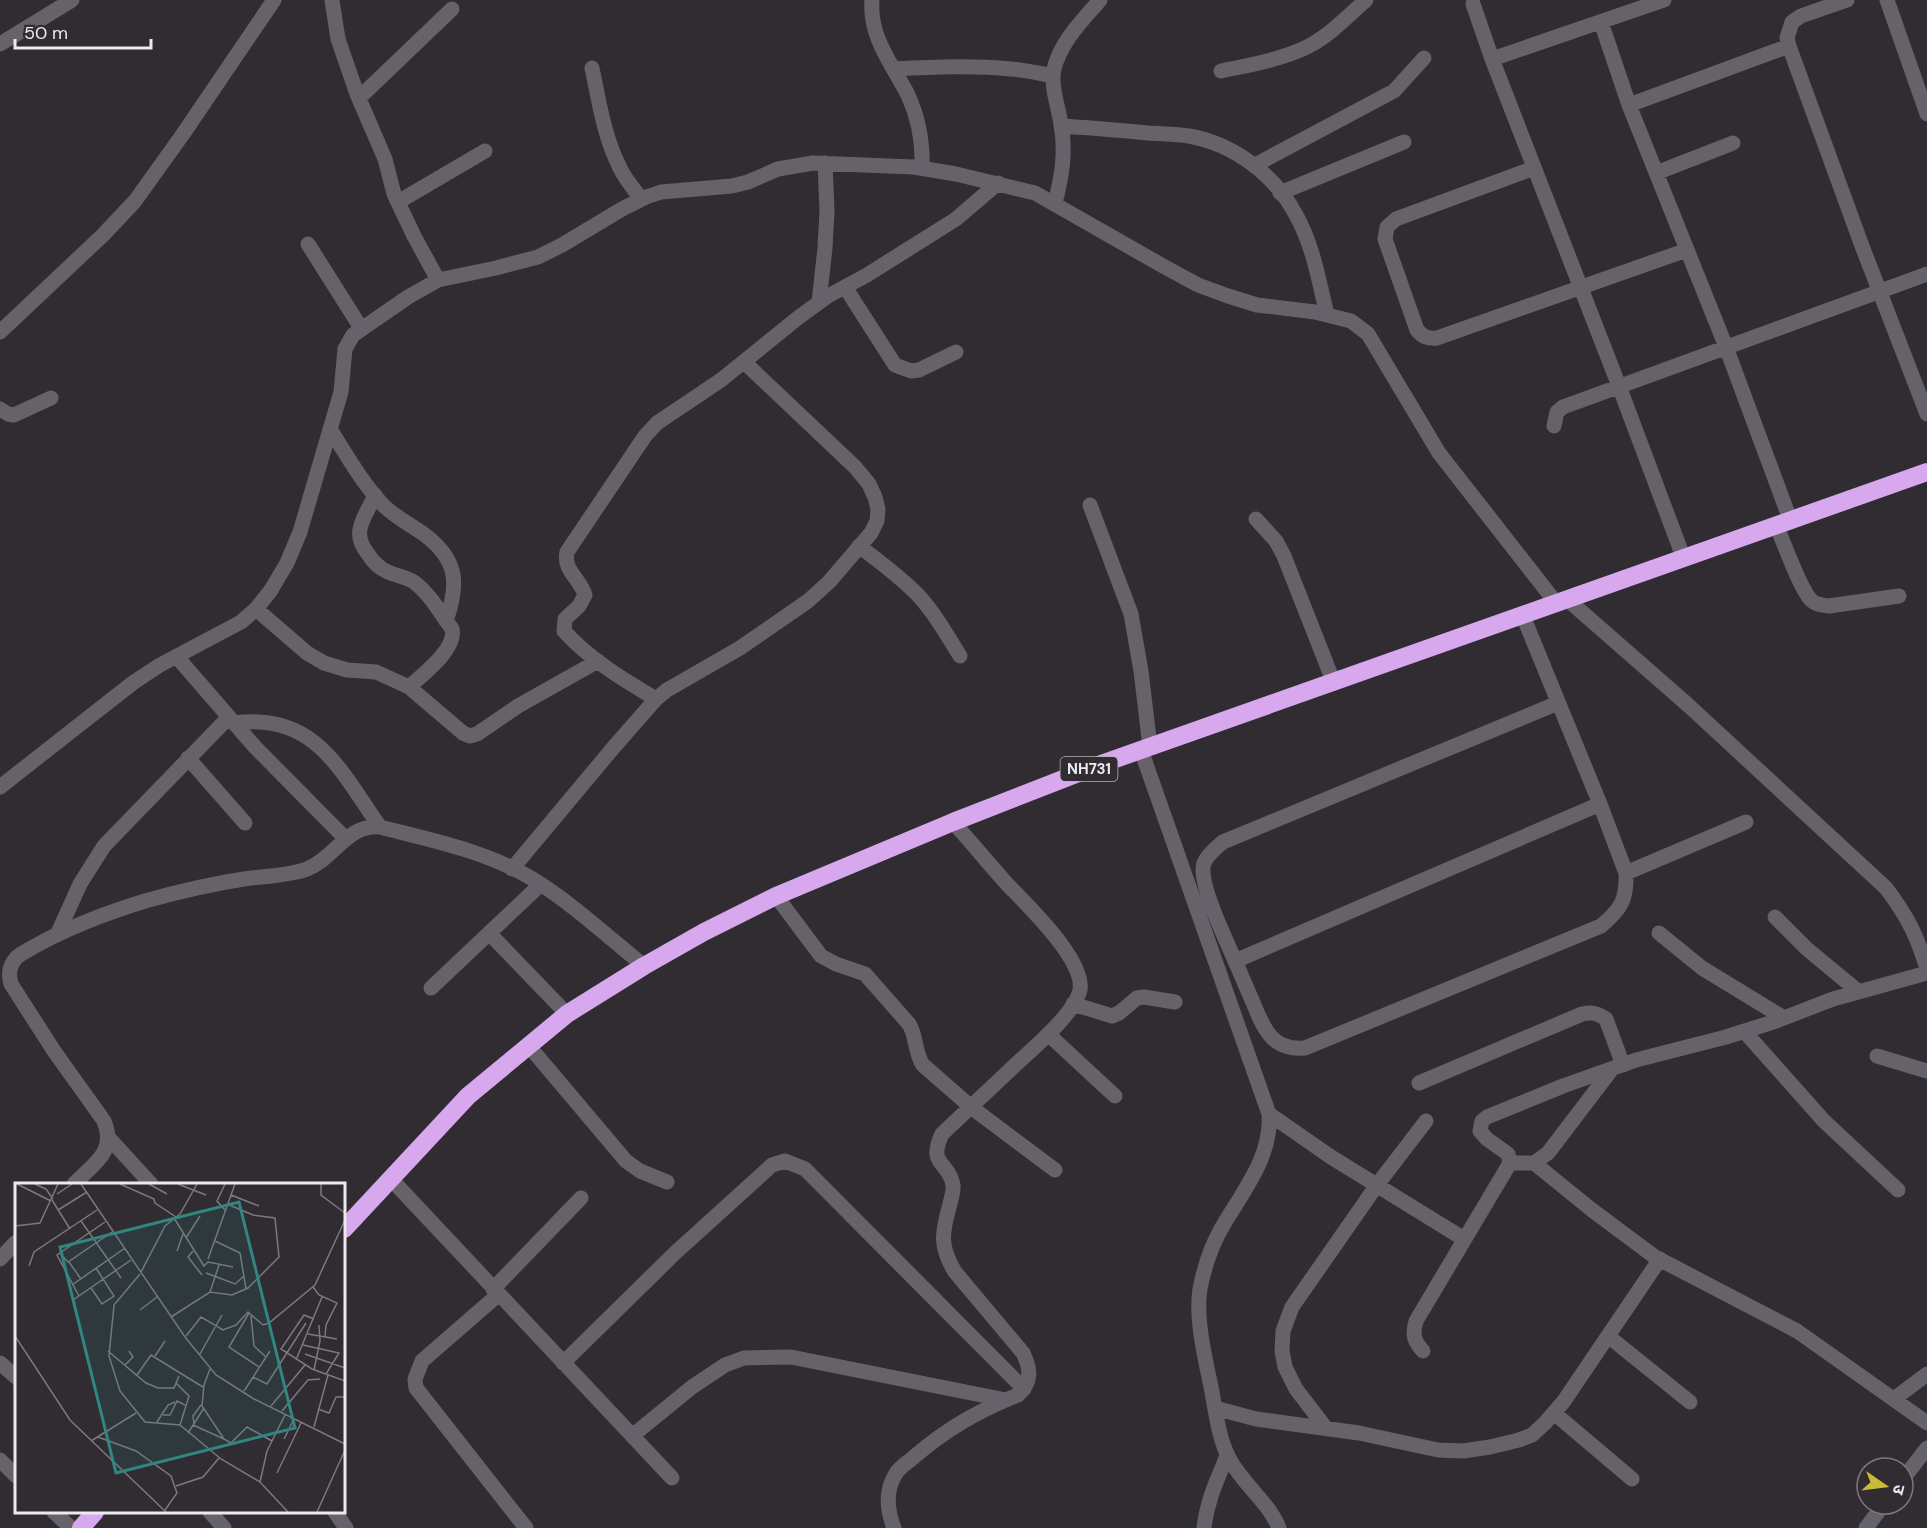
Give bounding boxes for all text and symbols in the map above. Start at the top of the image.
scale bar [15,12,152,50]
text: 50 m [24,21,68,45]
road number: NH731 [1060,757,1118,781]
inset map [15,1183,345,1513]
north arrow [1855,1456,1915,1516]
text: उ [1888,1482,1910,1497]

